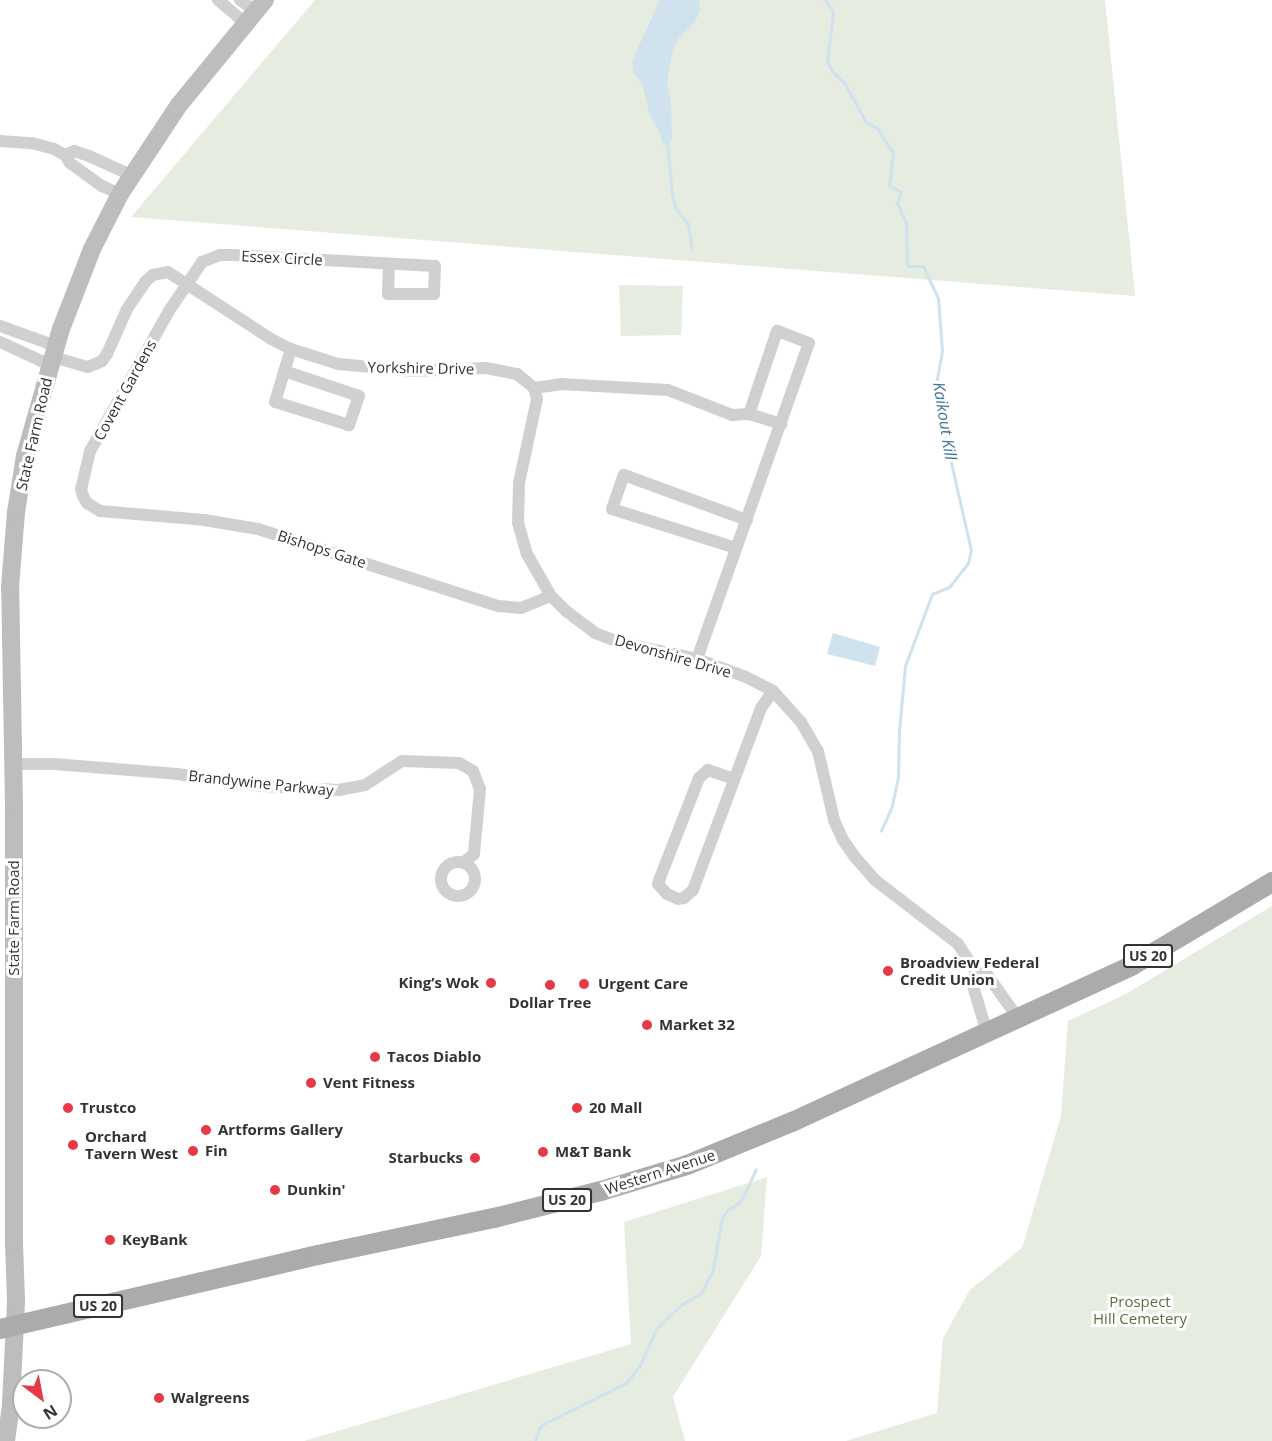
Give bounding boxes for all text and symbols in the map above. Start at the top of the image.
street label: Essex Circle [241,247,323,269]
street label: Covent Gardens [90,337,160,443]
street label: Yorkshire Drive [367,358,475,378]
street label: State Farm Road [12,376,56,492]
water label: Kaikout Kill [929,381,961,461]
street label: Bishops Gate [275,526,369,572]
street label: Devonshire Drive [613,631,733,681]
street label: Brandywine Parkway [188,766,334,800]
street label: State Farm Road [5,860,23,976]
road number: US 20 [1122,945,1174,967]
place label: Broadview Federal Credit Union [900,953,1039,988]
marker: Broadview Federal Credit Union [881,964,895,978]
place label: King’s Wok [398,974,479,992]
marker: Urgent Care [575,975,593,993]
place label: Urgent Care [598,975,688,993]
marker: King’s Wok [484,976,498,990]
marker: Dollar Tree [543,978,557,992]
place label: Dollar Tree [509,994,591,1012]
place label: Market 32 [659,1016,735,1034]
marker: Market 32 [640,1018,654,1032]
place label: Tacos Diablo [387,1048,481,1066]
marker: Tacos Diablo [368,1050,382,1064]
place label: Vent Fitness [323,1074,415,1092]
marker: Vent Fitness [304,1076,318,1090]
place label: Trustco [80,1099,136,1117]
place label: 20 Mall [589,1099,642,1117]
marker: Trustco [61,1101,75,1115]
marker: 20 Mall [570,1101,584,1115]
place label: Artforms Gallery [218,1121,343,1139]
marker: Artforms Gallery [199,1123,213,1137]
place label: Orchard Tavern West [85,1127,178,1162]
marker: Orchard Tavern West [66,1138,80,1152]
place label: Fin [205,1142,228,1160]
place label: M&T Bank [555,1143,631,1161]
marker: Fin [186,1144,200,1158]
marker: M&T Bank [536,1145,550,1159]
street label: Western Avenue [603,1146,717,1198]
place label: Starbucks [389,1149,463,1167]
marker: Starbucks [468,1151,482,1165]
place label: Dunkin' [287,1181,346,1199]
marker: Dunkin' [268,1183,282,1197]
road number: US 20 [542,1189,592,1211]
place label: KeyBank [122,1231,188,1249]
marker: KeyBank [103,1233,117,1247]
park label: Prospect Hill Cemetery [1093,1292,1187,1327]
road number: US 20 [72,1295,124,1317]
north arrow [12,1369,72,1429]
place label: Walgreens [171,1389,249,1407]
marker: Walgreens [152,1391,166,1405]
text: N [39,1400,62,1425]

